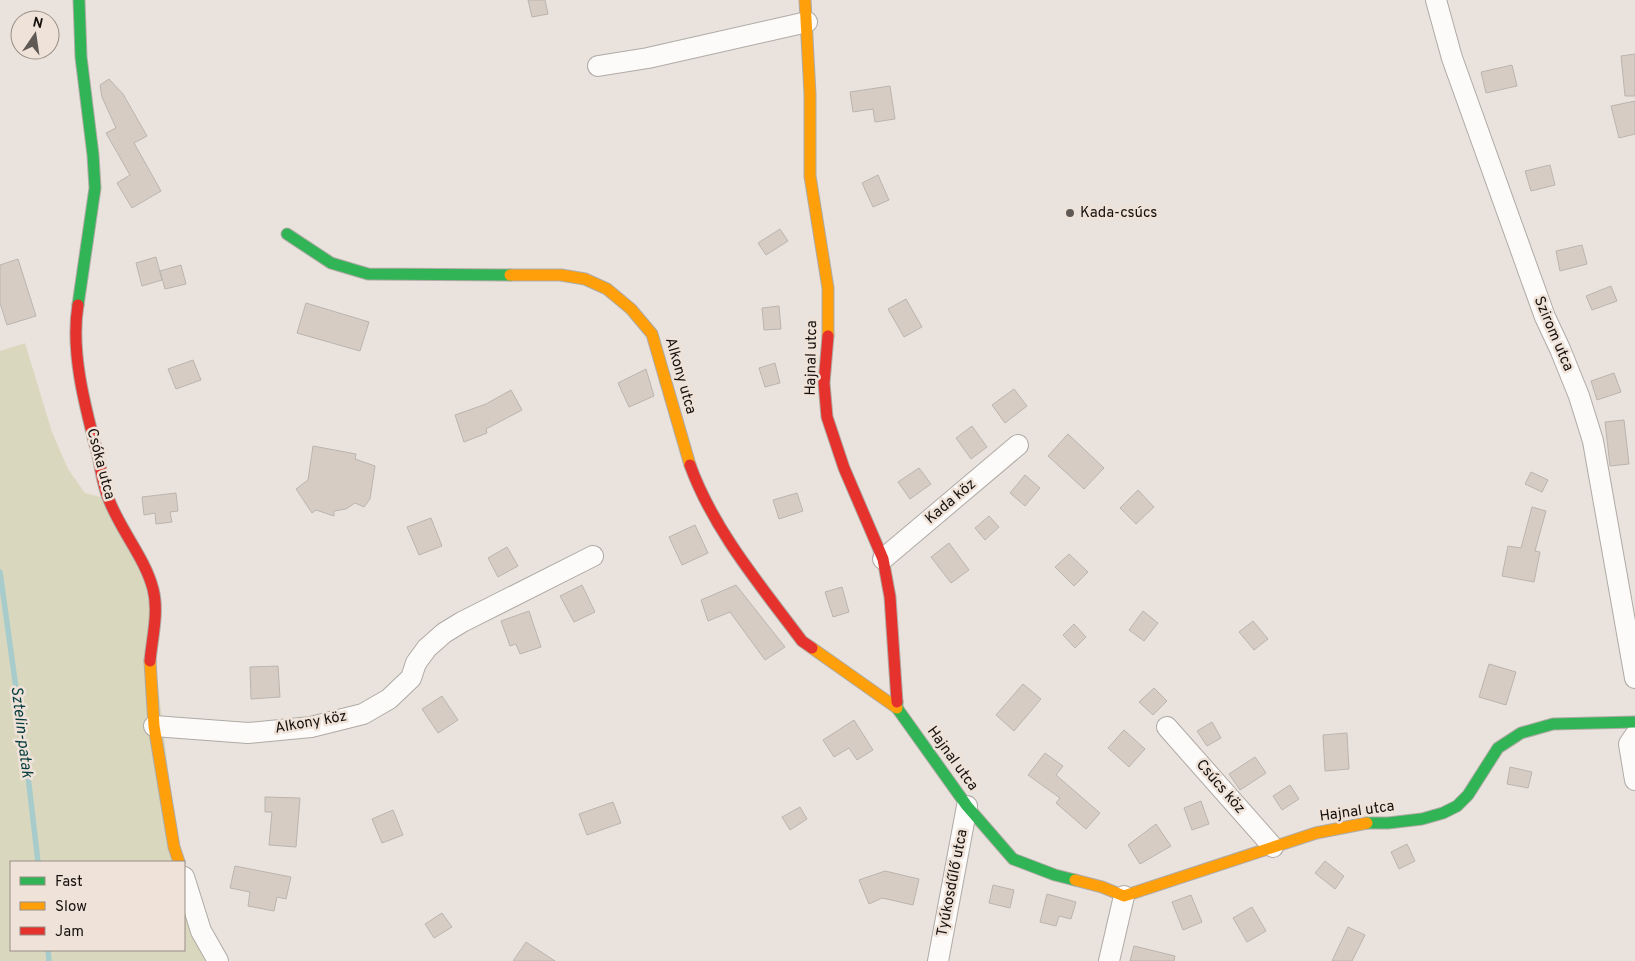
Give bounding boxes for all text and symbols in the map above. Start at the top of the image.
north arrow [10,10,60,60]
text: N [31,14,44,33]
place label: Kada-csúcs [1080,204,1157,223]
marker: Kada-csúcs [1064,207,1076,219]
street label: Szirom utca [1529,294,1577,374]
street label: Hajnal utca [802,320,822,396]
street label: Alkony utca [660,335,700,417]
street label: Csóka utca [81,426,119,502]
street label: Kada köz [922,475,980,529]
water label: Sztelin-patak [5,685,37,780]
street label: Alkony köz [273,707,349,739]
street label: Hajnal utca [922,723,982,795]
street label: Csúcs köz [1191,756,1249,818]
street label: Hajnal utca [1318,797,1396,827]
street label: Tyúkosdűlő utca [933,828,973,938]
legend [10,861,185,951]
text: Fast [55,873,83,892]
text: Slow [55,898,87,917]
text: Jam [55,923,84,942]

